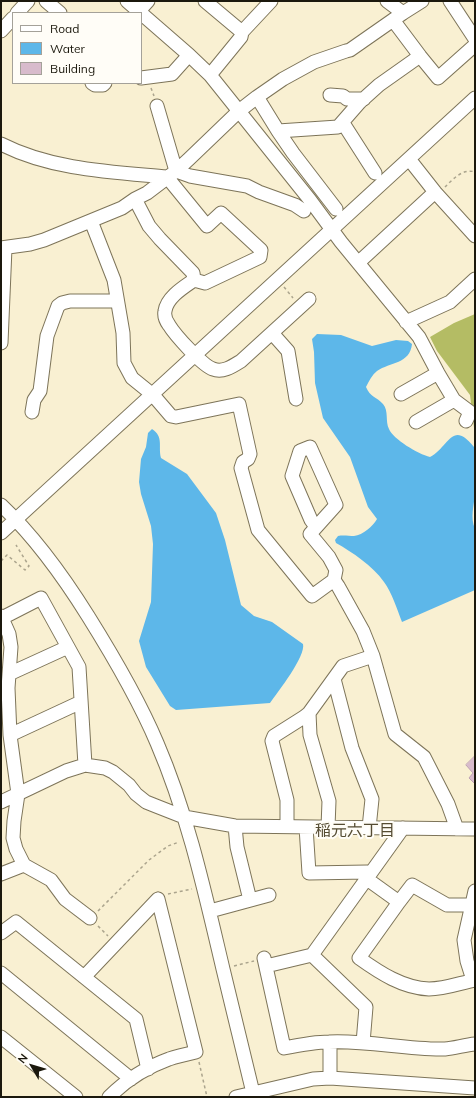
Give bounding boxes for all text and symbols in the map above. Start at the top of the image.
legend [12,12,142,84]
text: Road [50,21,79,36]
text: Water [50,41,85,56]
text: Building [50,61,95,76]
district label: 稲元六丁目 [315,821,395,841]
north arrow [12,1046,52,1086]
text: N [14,1051,31,1066]

